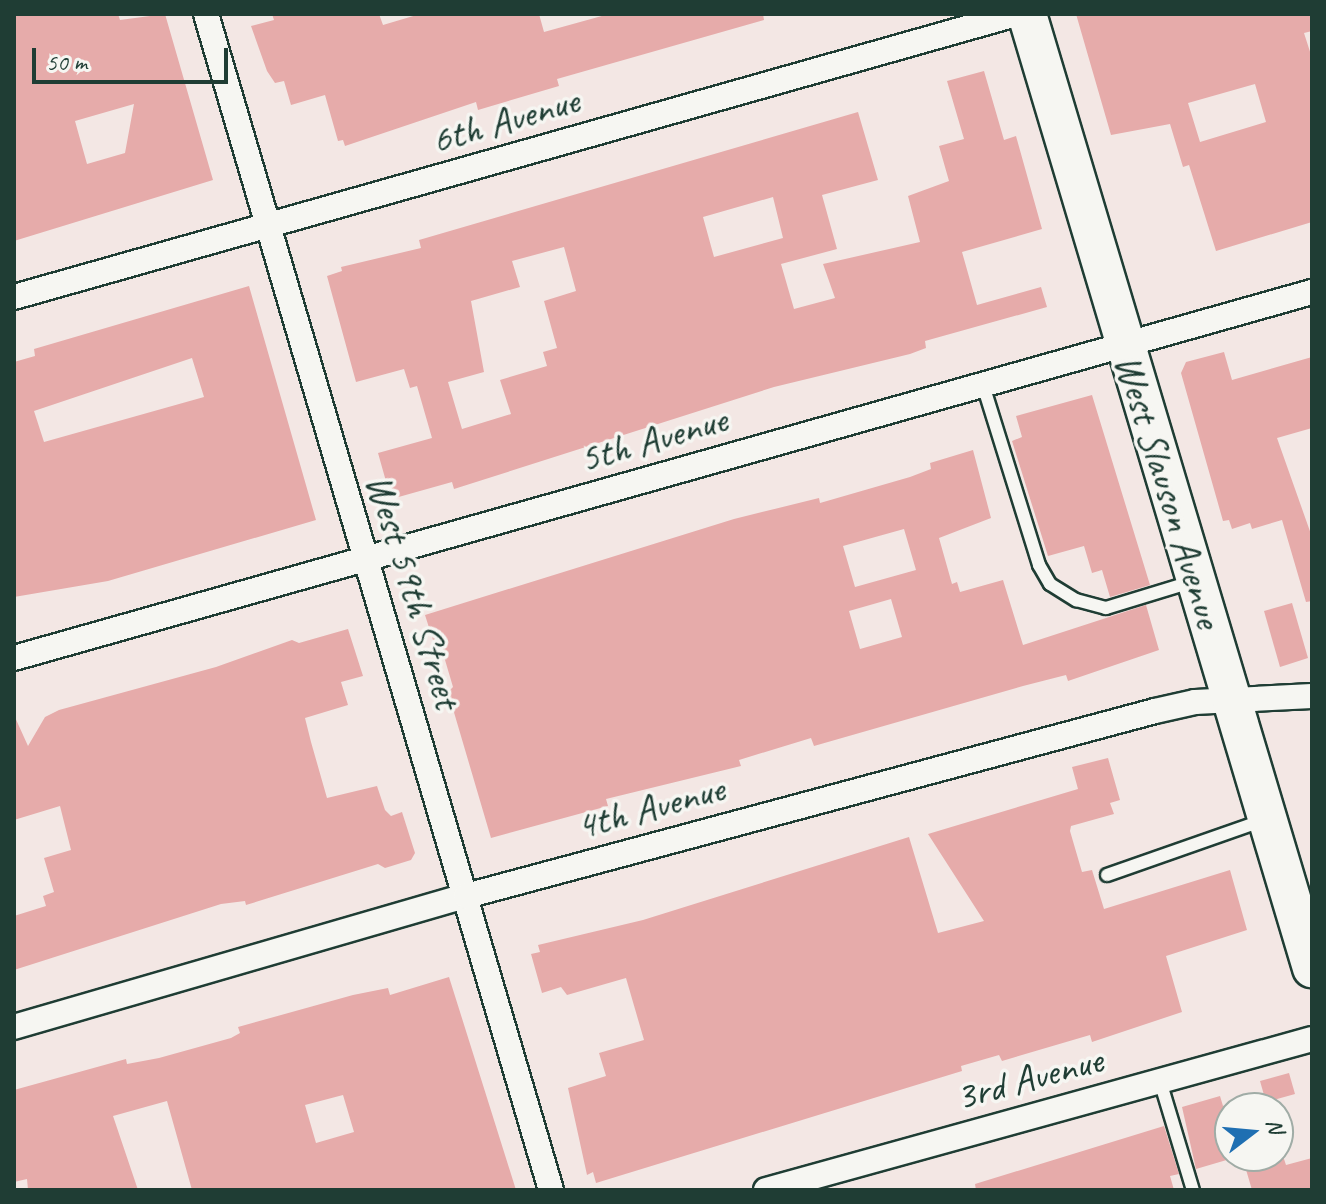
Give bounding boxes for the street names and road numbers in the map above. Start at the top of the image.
street label: 6th Avenue [426,76,584,164]
street label: West Slauson Avenue [1104,348,1234,634]
street label: 5th Avenue [574,395,732,483]
street label: West 59th Street [356,468,472,714]
street label: 4th Avenue [571,764,729,850]
street label: 3rd Avenue [950,1035,1108,1121]

